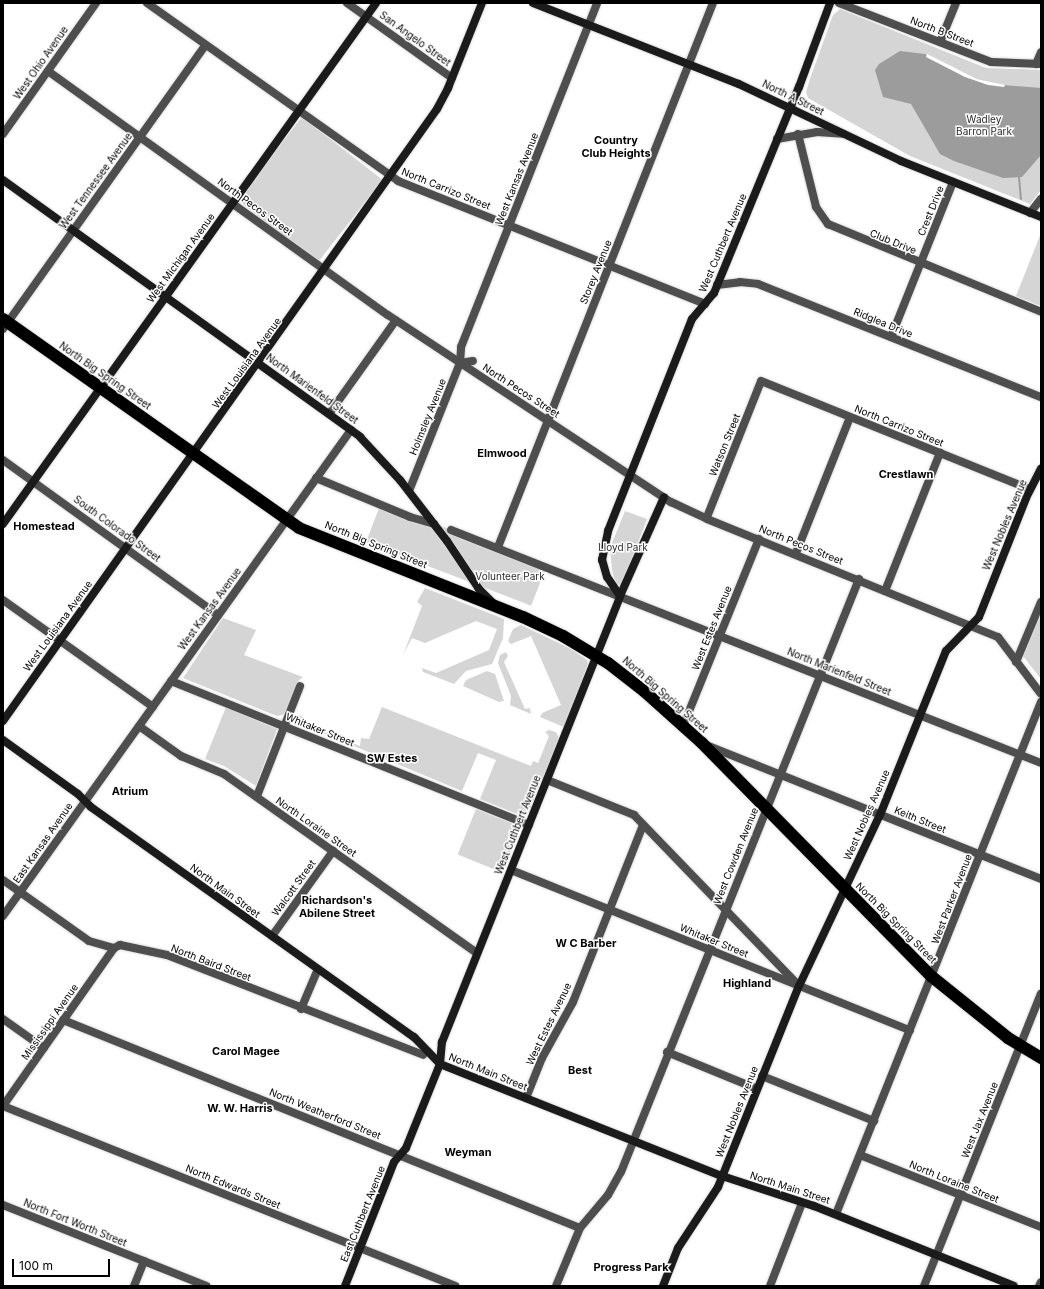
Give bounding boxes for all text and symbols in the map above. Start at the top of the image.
street label: San Angelo Street [377,9,453,69]
street label: North B Street [909,14,975,50]
street label: West Ohio Avenue [11,24,71,102]
street label: North A Street [760,78,826,118]
park label: Wadley Barron Park [956,113,1012,136]
street label: West Tennessee Avenue [57,131,135,231]
street label: West Kansas Avenue [493,131,541,227]
district label: Country Club Heights [581,134,651,160]
street label: North Carrizo Street [400,166,492,212]
street label: North Pecos Street [215,176,295,238]
street label: Crest Drive [916,184,946,238]
street label: West Cuthbert Avenue [697,192,749,294]
street label: West Michigan Avenue [145,211,217,305]
street label: Club Drive [868,227,918,257]
street label: Storey Avenue [578,238,614,306]
street label: Ridglea Drive [852,306,914,340]
street label: West Louisiana Avenue [210,315,284,411]
street label: North Big Spring Street [57,340,153,412]
street label: North Marienfeld Street [264,352,360,426]
street label: North Pecos Street [480,362,562,420]
street label: Holmsley Avenue [407,377,449,457]
street label: North Carrizo Street [853,403,945,449]
street label: Watson Street [707,412,743,478]
district label: Elmwood [477,446,527,460]
district label: Crestlawn [879,467,933,481]
street label: West Nobles Avenue [980,478,1030,572]
street label: South Colorado Street [71,493,163,565]
district label: Homestead [13,519,75,533]
street label: North Big Spring Street [323,519,429,571]
street label: North Pecos Street [757,523,845,567]
park label: Lloyd Park [598,542,648,554]
street label: West Kansas Avenue [176,565,244,653]
park label: Volunteer Park [475,571,545,583]
street label: West Louisiana Avenue [21,578,95,674]
street label: West Estes Avenue [690,584,734,672]
street label: North Marienfeld Street [785,646,893,698]
street label: North Big Spring Street [620,655,710,735]
street label: Whitaker Street [284,711,356,749]
district label: SW Estes [367,751,417,765]
street label: West Nobles Avenue [842,768,892,862]
street label: West Cuthbert Avenue [493,774,543,876]
district label: Atrium [112,784,148,798]
street label: North Loraine Street [273,795,359,859]
street label: East Kansas Avenue [11,801,75,885]
street label: Keith Street [892,804,948,836]
street label: West Cowden Avenue [711,806,761,906]
street label: West Parker Avenue [929,852,975,946]
street label: Walcott Street [270,858,318,918]
street label: North Main Street [188,862,262,920]
street label: North Big Spring Street [853,880,939,966]
district label: Richardson's Abilene Street [299,894,375,920]
street label: Whitaker Street [678,922,750,960]
district label: W C Barber [555,936,617,950]
street label: North Baird Street [169,942,253,984]
district label: Highland [723,976,771,990]
street label: West Estes Avenue [524,981,574,1067]
street label: Mississippi Avenue [19,982,81,1062]
district label: Carol Magee [212,1044,280,1058]
street label: North Main Street [447,1051,529,1093]
district label: Best [568,1063,592,1077]
street label: West Nobles Avenue [713,1064,761,1160]
street label: West Jax Avenue [959,1080,1001,1160]
street label: North Weatherford Street [267,1086,383,1142]
district label: W. W. Harris [207,1101,273,1115]
district label: Weyman [444,1145,492,1159]
street label: North Loraine Street [907,1159,1001,1205]
street label: North Edwards Street [184,1162,282,1212]
street label: East Cuthbert Avenue [338,1164,388,1264]
street label: North Main Street [748,1169,832,1207]
street label: North Fort Worth Street [22,1197,128,1249]
scale bar [14,1251,112,1277]
text: 100 m [19,1258,53,1273]
district label: Progress Park [593,1260,669,1274]

